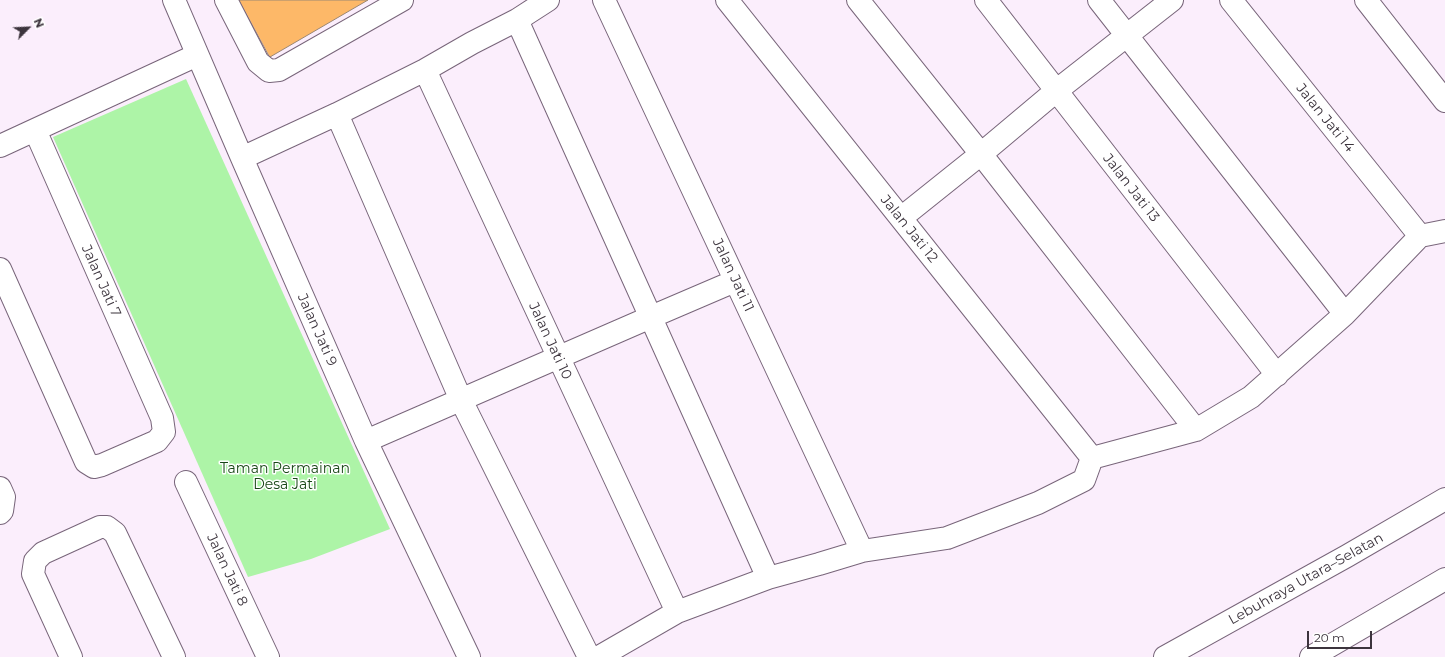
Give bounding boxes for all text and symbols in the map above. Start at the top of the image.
north arrow [8,8,48,48]
text: N [31,16,47,30]
street label: Jalan Jati 14 [1292,80,1358,156]
street label: Jalan Jati 13 [1099,151,1163,225]
street label: Jalan Jati 12 [877,192,941,266]
street label: Jalan Jati 11 [709,236,757,314]
street label: Jalan Jati 7 [78,242,124,320]
street label: Jalan Jati 9 [294,291,340,369]
street label: Jalan Jati 10 [525,300,575,382]
park label: Taman Permainan Desa Jati [220,461,350,494]
street label: Lebuhraya Utara–Selatan [1226,529,1386,629]
street label: Jalan Jati 8 [203,531,251,609]
scale bar [1309,623,1374,649]
text: 20 m [1314,630,1345,645]

